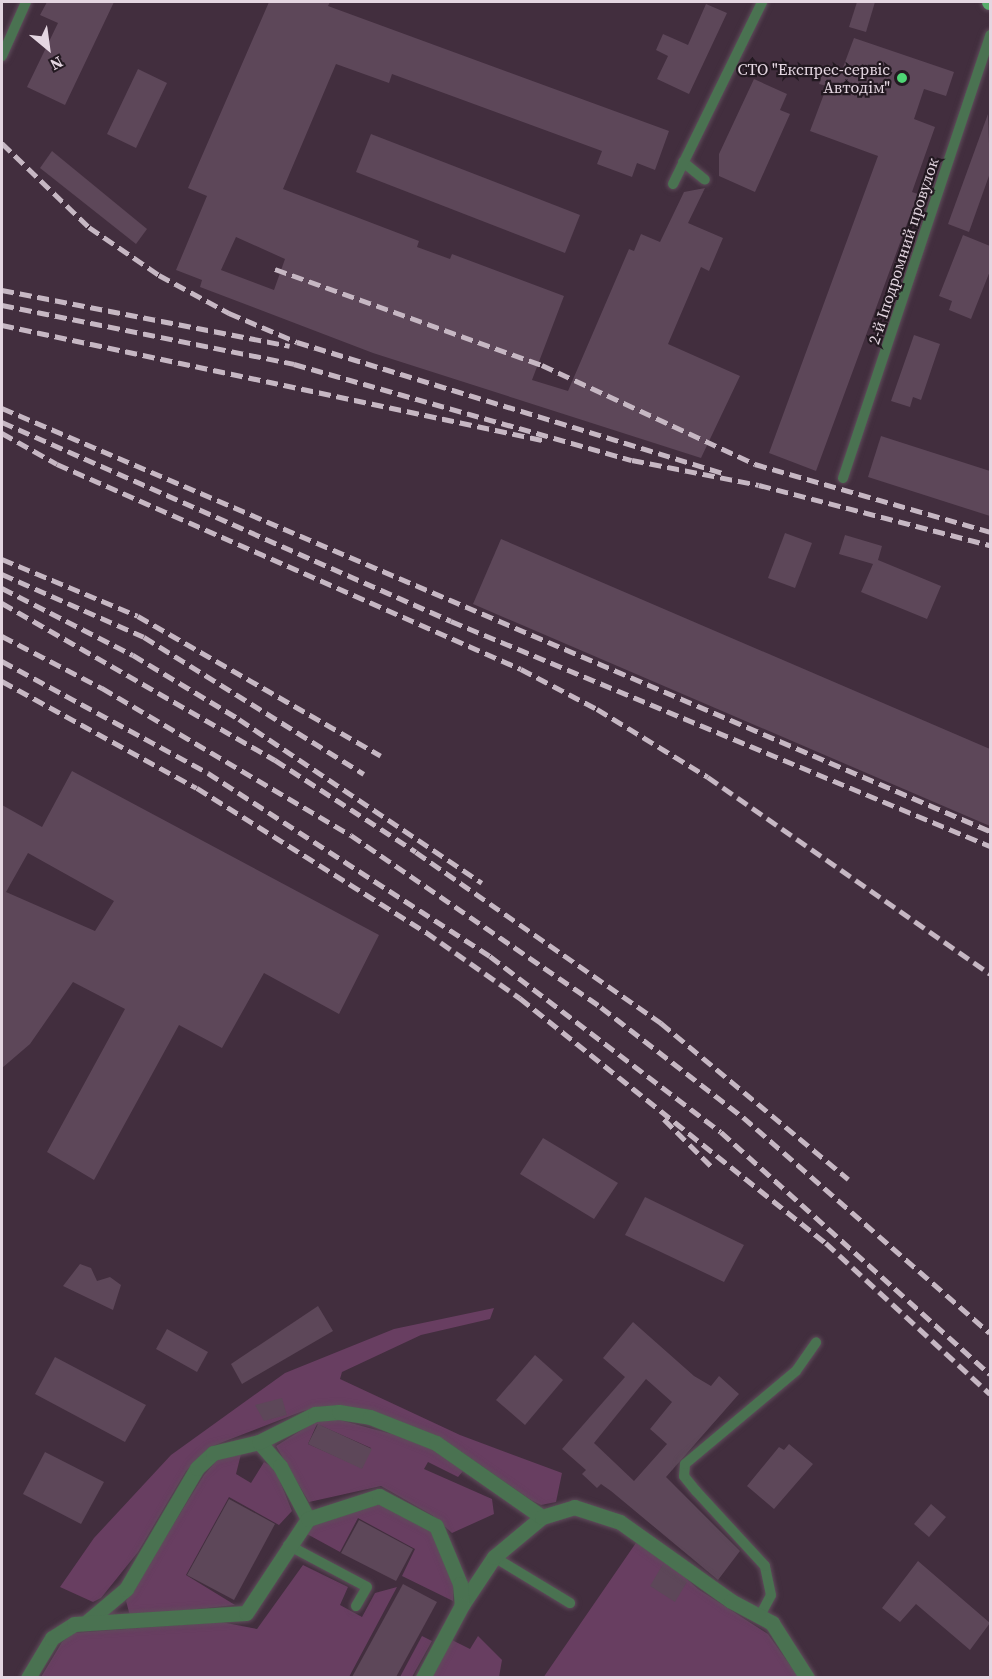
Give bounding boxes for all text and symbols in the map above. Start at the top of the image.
north arrow [18,18,78,78]
text: N [46,51,67,76]
place label: СТО "Експрес-сервіс Автодім" [737,59,890,97]
marker: СТО "Експрес-сервіс Автодім" [895,71,909,85]
street label: 2-й Іподромний провулок [864,155,942,347]

